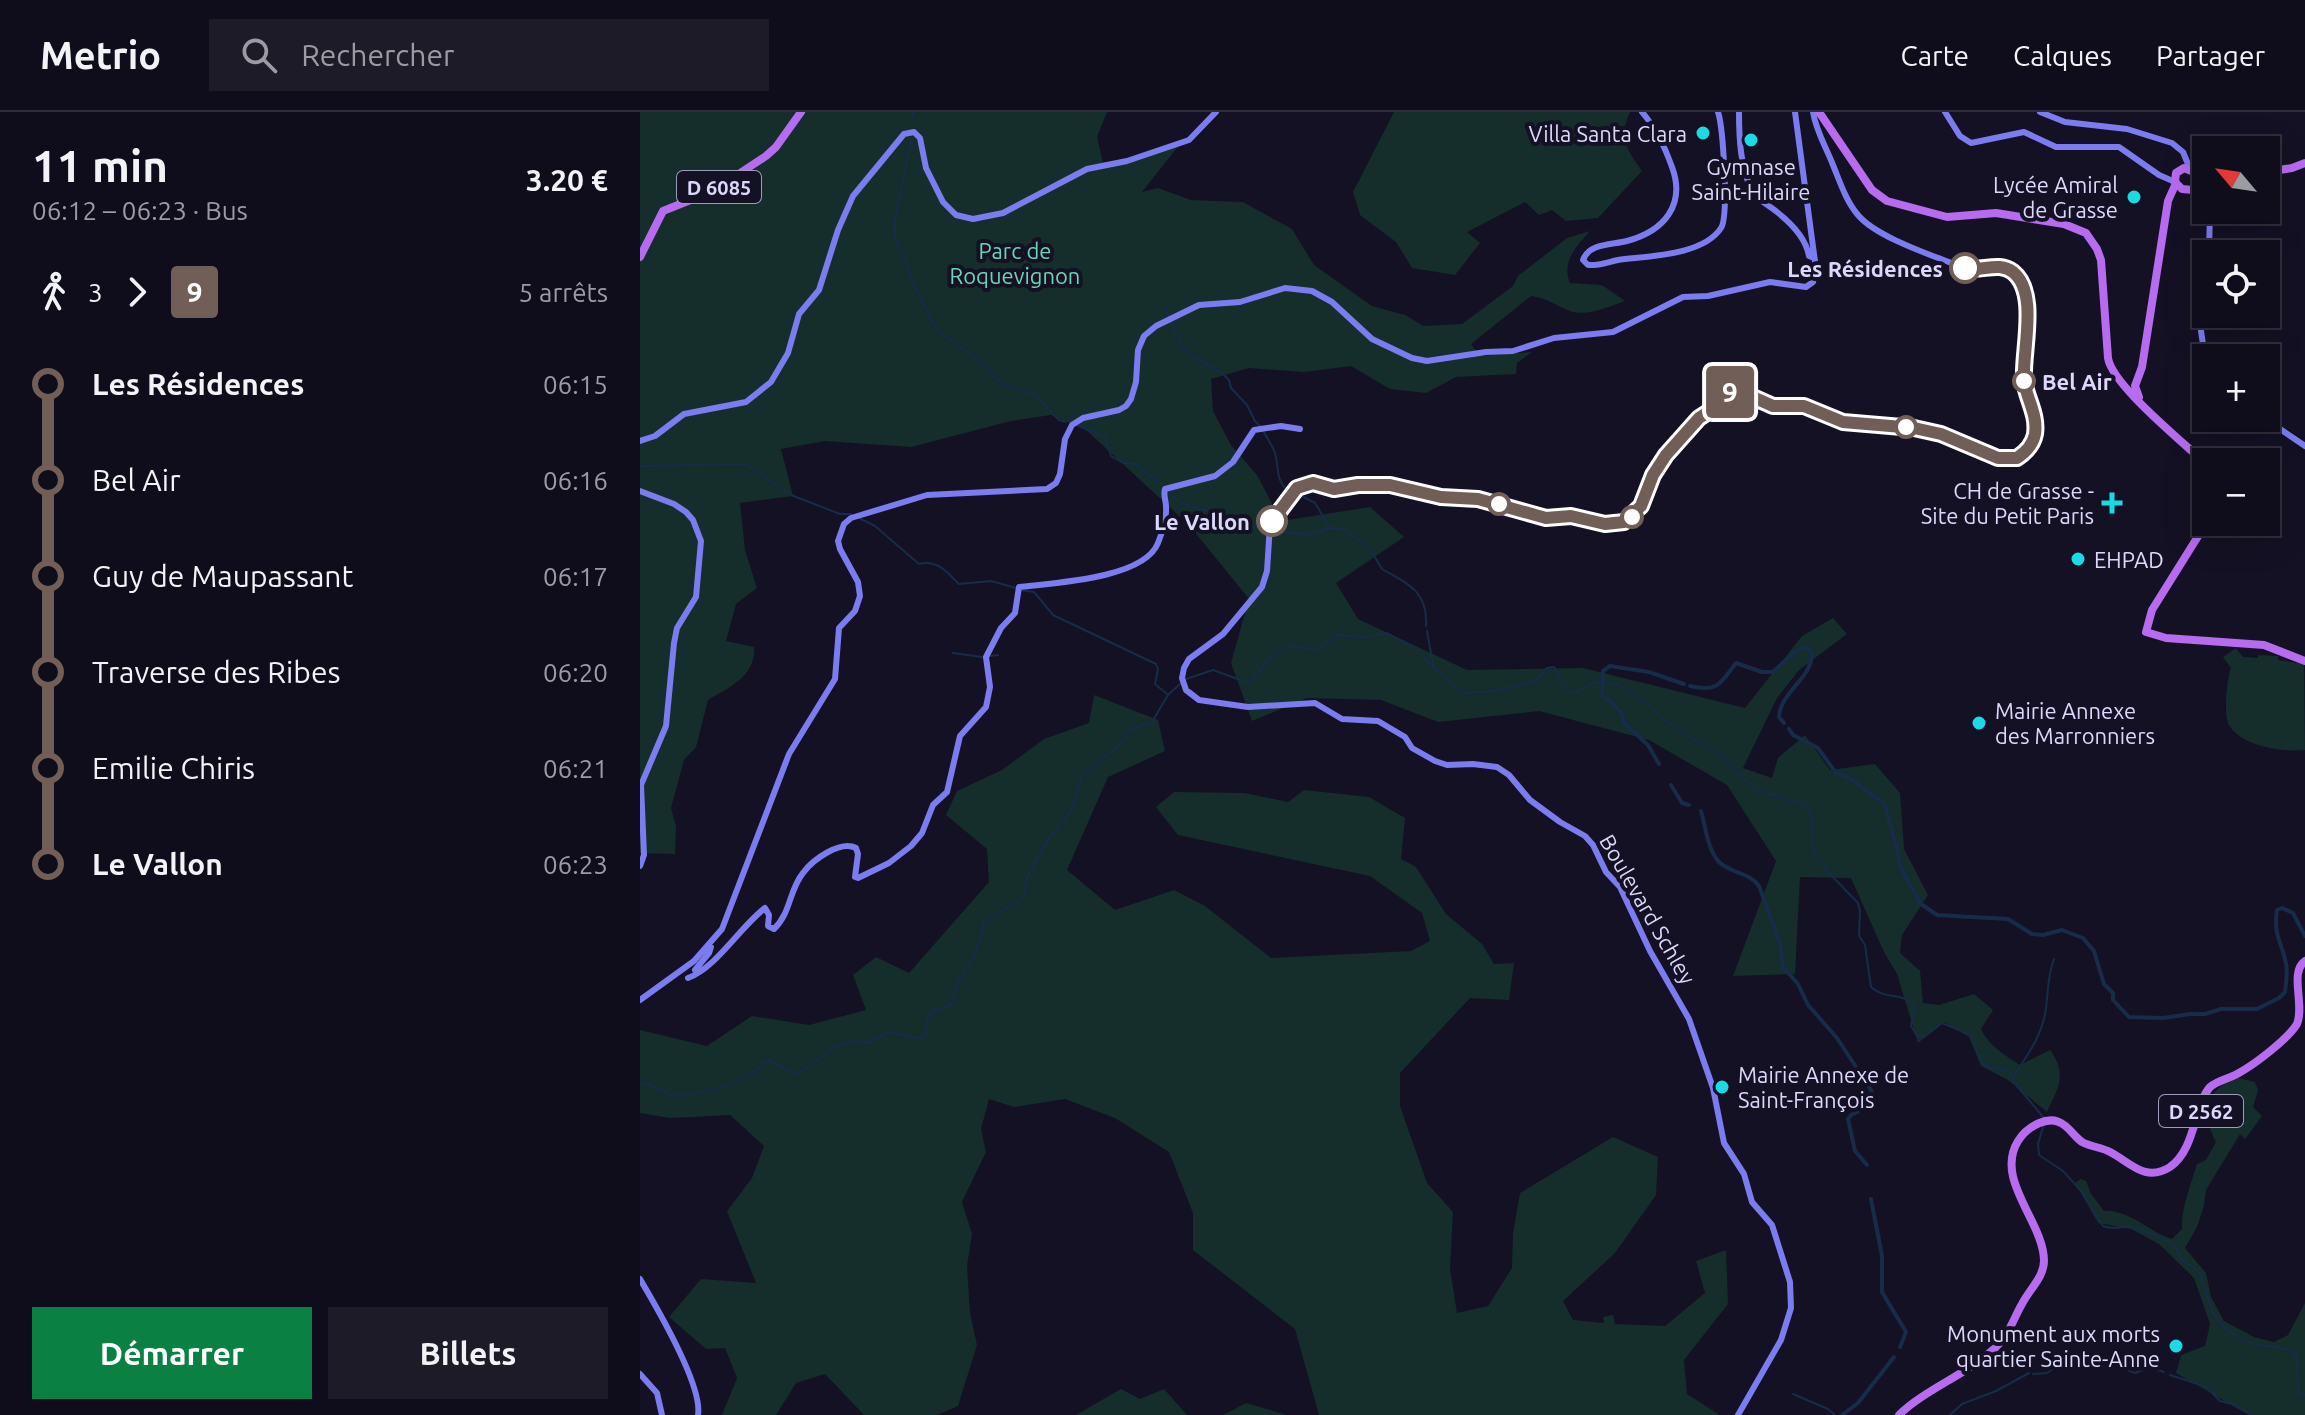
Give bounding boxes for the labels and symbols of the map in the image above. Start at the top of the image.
place label: Villa Santa Clara [1528,121,1687,146]
marker: Villa Santa Clara [1694,124,1712,142]
marker: Gymnase Saint-Hilaire [1742,131,1760,149]
north arrow [2192,136,2280,224]
place label: Gymnase Saint-Hilaire [1692,154,1810,204]
road number: D 6085 [677,171,761,203]
place label: Lycée Amiral de Grasse [1993,172,2118,222]
marker: Lycée Amiral de Grasse [2125,188,2143,206]
park label: Parc de Roquevignon [950,238,1080,288]
marker: Les Résidences [1950,253,1980,283]
place label: Les Résidences [1787,256,1943,281]
line badge: 9 [1704,366,1756,418]
place label: Bel Air [2042,369,2112,394]
marker: Bel Air [2013,370,2035,392]
unlabelled marker [1895,416,1917,438]
place label: CH de Grasse - Site du Petit Paris [1921,478,2094,528]
marker: CH de Grasse - Site du Petit Paris [2101,492,2123,514]
unlabelled marker [1488,493,1510,515]
marker: Le Vallon [1257,506,1287,536]
unlabelled marker [1621,506,1643,528]
place label: Le Vallon [1154,509,1250,534]
place label: EHPAD [2094,547,2164,572]
marker: EHPAD [2069,550,2087,568]
place label: Mairie Annexe des Marronniers [1995,698,2155,748]
marker: Mairie Annexe des Marronniers [1970,714,1988,732]
street label: Boulevard Schley [1595,830,1701,989]
place label: Mairie Annexe de Saint-François [1738,1062,1909,1112]
marker: Mairie Annexe de Saint-François [1713,1078,1731,1096]
road number: D 2562 [2159,1095,2243,1127]
place label: Monument aux morts quartier Sainte-Anne [1947,1321,2160,1371]
marker: Monument aux morts quartier Sainte-Anne [2167,1337,2185,1355]

